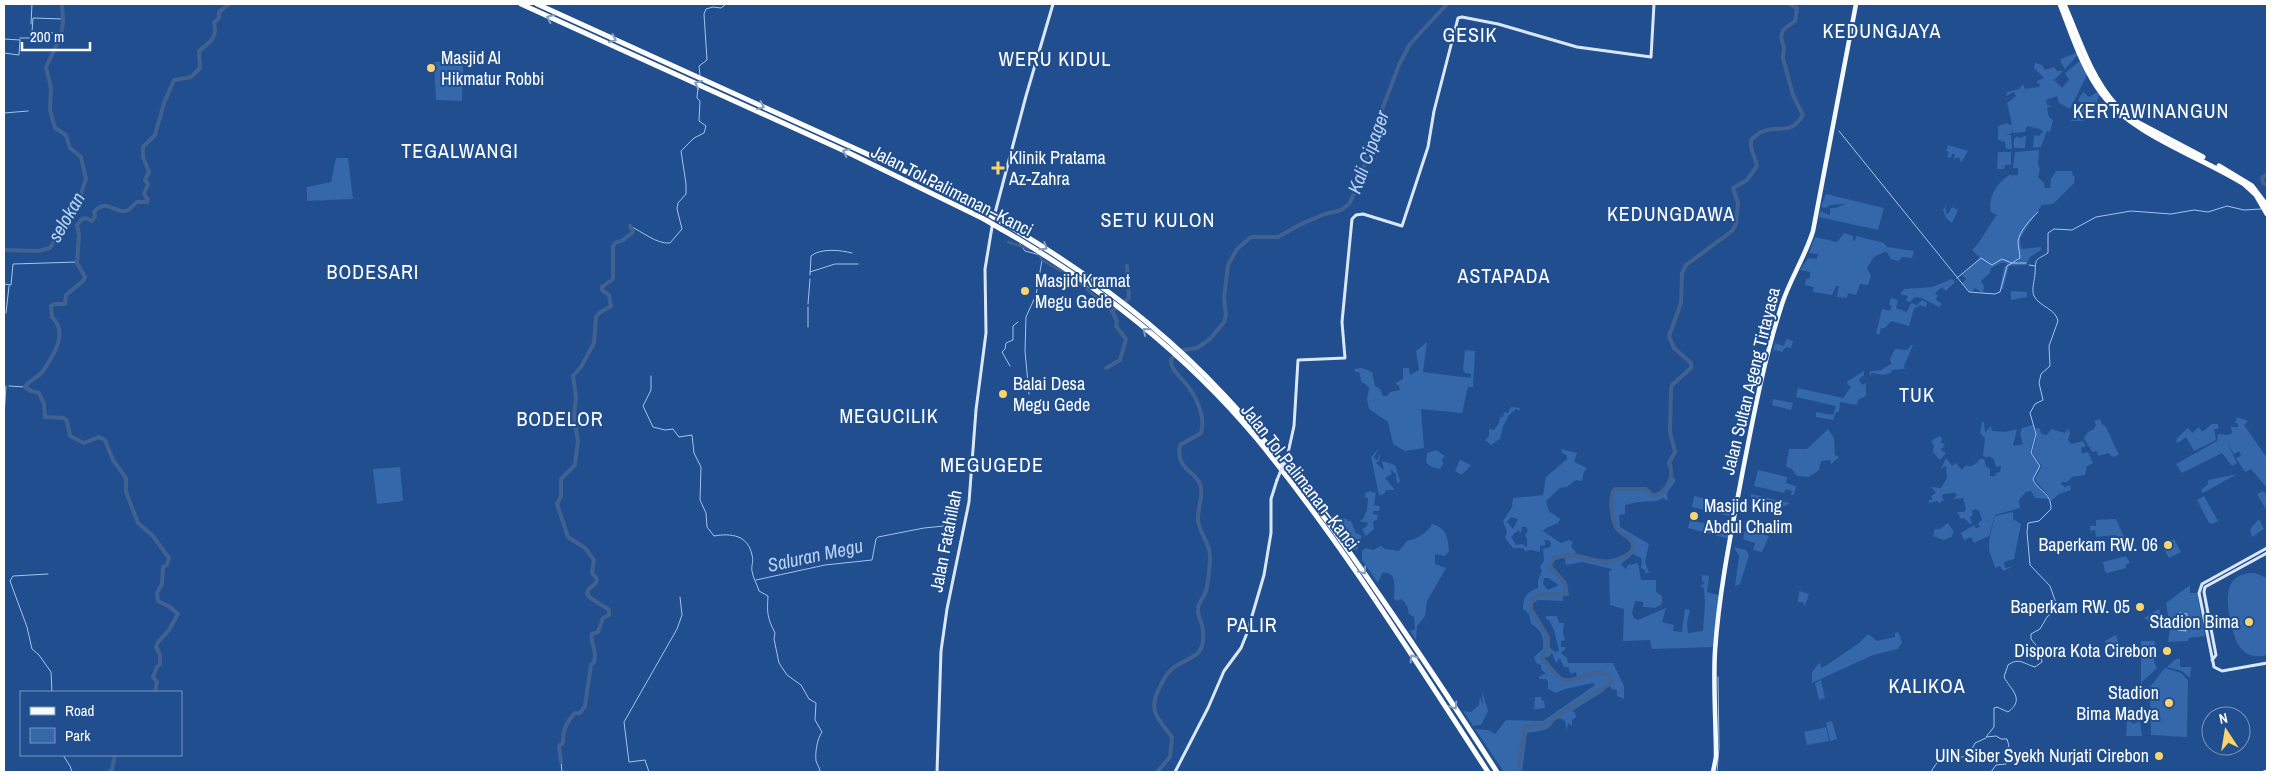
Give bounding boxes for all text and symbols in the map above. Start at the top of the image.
one-way arrow [546,13,555,24]
district label: KEDUNGJAYA [1823,17,1941,44]
scale bar [22,20,90,52]
district label: GESIK [1442,21,1498,48]
text: 200 m [30,26,64,47]
one-way arrow [608,32,617,43]
place label: Masjid Al Hikmatur Robbi [441,45,544,91]
district label: WERU KIDUL [999,45,1111,72]
marker: Masjid Al Hikmatur Robbi [425,62,437,74]
one-way arrow [694,80,703,91]
district label: KERTAWINANGUN [2073,97,2229,124]
one-way arrow [756,99,765,110]
water label: Kali Cipager [1341,106,1395,197]
district label: TEGALWANGI [401,137,519,164]
street label: Jalan Tol Palimanan–Kanci [867,139,1037,242]
place label: Klinik Pratama Az-Zahra [1008,145,1106,191]
one-way arrow [842,147,851,158]
marker: Klinik Pratama Az-Zahra [991,161,1005,175]
water label: selokan [41,187,91,247]
district label: KEDUNGDAWA [1607,200,1735,227]
district label: SETU KULON [1101,206,1215,233]
one-way arrow [1038,241,1048,250]
district label: BODESARI [327,258,419,285]
district label: ASTAPADA [1456,262,1551,289]
place label: Masjid Kramat Megu Gede [1035,268,1130,314]
marker: Masjid Kramat Megu Gede [1019,285,1031,297]
street label: Jalan Sultan Ageng Tirtayasa [1715,285,1786,477]
one-way arrow [1143,328,1152,336]
place label: Balai Desa Megu Gede [1013,371,1090,417]
district label: TUK [1899,381,1935,408]
marker: Balai Desa Megu Gede [997,388,1009,400]
street label: Jalan Tol Palimanan–Kanci [1236,399,1365,555]
district label: MEGUCILIK [839,402,939,429]
district label: BODELOR [516,405,604,432]
district label: MEGUGEDE [940,451,1044,478]
street label: Jalan Fatahillah [923,488,968,594]
place label: Masjid King Abdul Chalim [1703,493,1793,539]
marker: Masjid King Abdul Chalim [1688,510,1700,522]
water label: Saluran Megu [765,532,865,578]
place label: Baperkam RW. 06 [2038,532,2158,557]
marker: Baperkam RW. 06 [2162,539,2174,551]
one-way arrow [1357,566,1366,575]
place label: Baperkam RW. 05 [2010,594,2130,619]
marker: Baperkam RW. 05 [2134,601,2146,613]
place label: Stadion Bima [2150,609,2239,634]
district label: PALIR [1226,611,1278,638]
marker: Stadion Bima [2243,616,2255,628]
place label: Dispora Kota Cirebon [2014,638,2157,663]
marker: Dispora Kota Cirebon [2161,645,2173,657]
one-way arrow [1410,655,1419,664]
district label: KALIKOA [1888,672,1966,699]
place label: Stadion Bima Madya [2076,680,2159,726]
legend [20,691,182,756]
marker: Stadion Bima Madya [2163,697,2175,709]
text: Road [65,700,94,721]
one-way arrow [1447,701,1457,710]
north arrow [2201,706,2251,756]
text: N [2217,709,2229,728]
text: Park [65,725,91,746]
place label: UIN Siber Syekh Nurjati Cirebon [1935,743,2149,768]
marker: UIN Siber Syekh Nurjati Cirebon [2153,750,2165,762]

